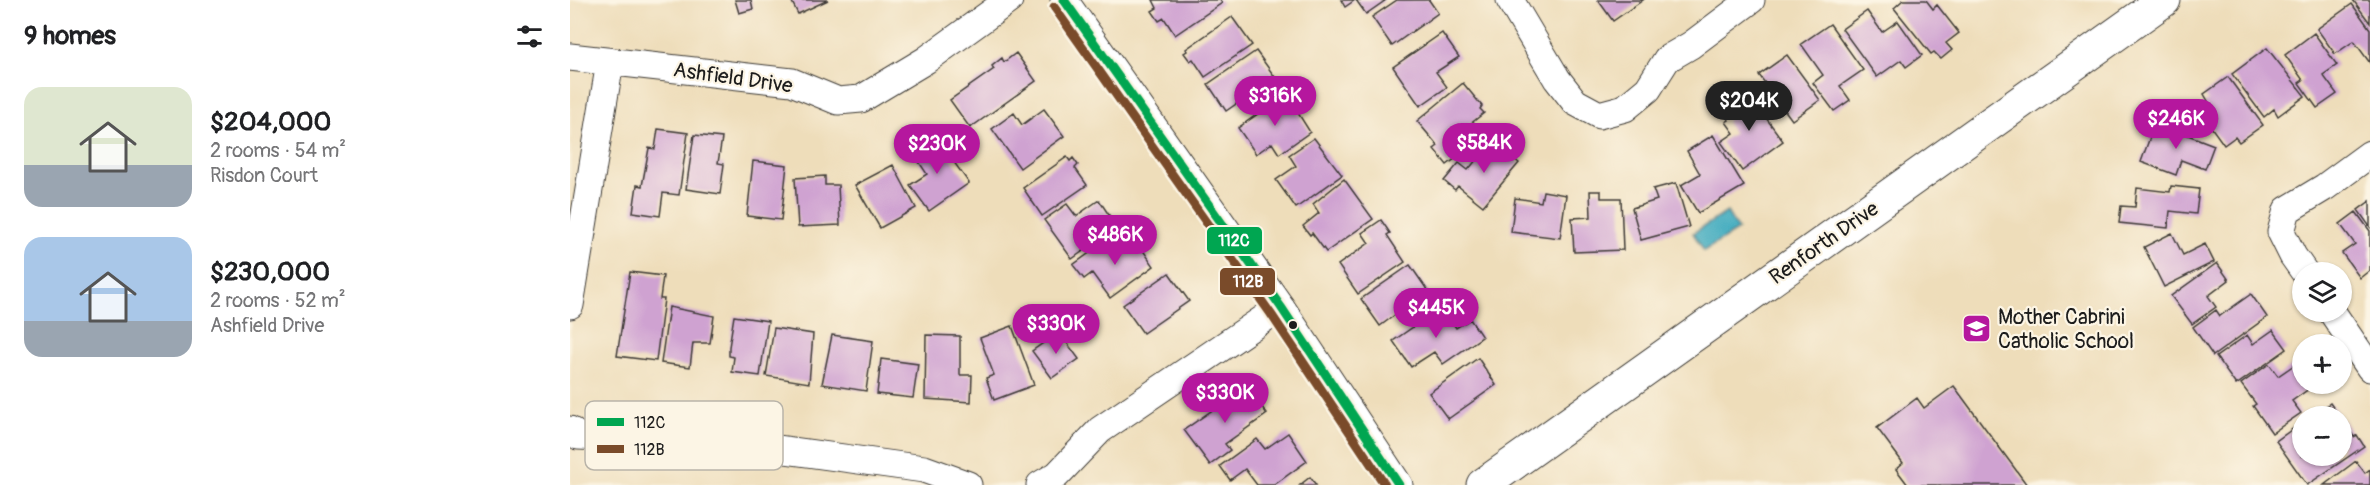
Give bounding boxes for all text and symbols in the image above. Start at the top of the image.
text: 9 homes [24,20,116,52]
icon: filters [513,20,546,53]
street label: Ashfield Drive [672,56,795,100]
pin: $316K [1233,76,1317,127]
pin: $204K [1707,81,1791,132]
text: $316K [1248,83,1302,108]
text: $204K [1719,88,1779,113]
pin: $246K [2134,99,2218,150]
text: $204,000 [210,106,331,138]
text: $246K [2147,106,2205,131]
icon: home [72,111,144,183]
pin: $584K [1442,123,1526,174]
pin: $230K [895,124,979,175]
text: $584K [1456,130,1512,155]
text: $230K [908,131,966,156]
text: 2 rooms · 54 m² [210,138,346,163]
text: Risdon Court [210,163,318,188]
street label: Renforth Drive [1764,195,1885,291]
pin: $486K [1073,215,1157,266]
text: $486K [1087,222,1143,247]
line badge: 112C [1206,226,1263,255]
text: 112C [1218,231,1250,251]
text: $230,000 [210,256,330,288]
icon: home [72,261,144,333]
map controls [2292,262,2352,466]
button: layers [2292,262,2352,322]
line badge: 112B [1219,267,1276,296]
text: 112B [1233,272,1263,292]
text: 2 rooms · 52 m² [210,288,346,313]
pin: $445K [1394,288,1478,339]
text: $445K [1408,295,1464,320]
pin: $330K [1014,304,1098,355]
place label: Mother Cabrini Catholic School [1998,304,2134,355]
text: $330K [1027,311,1085,336]
text: Ashfield Drive [210,313,324,338]
school or university icon: Mother Cabrini Catholic School [1961,313,1993,345]
unlabelled marker [1287,319,1299,331]
button: + [2292,334,2352,394]
pin: $330K [1183,373,1267,424]
text: $330K [1196,380,1254,405]
legend [585,401,783,470]
button: − [2292,406,2352,466]
text: 112C [634,413,665,433]
text: 112B [634,440,665,460]

